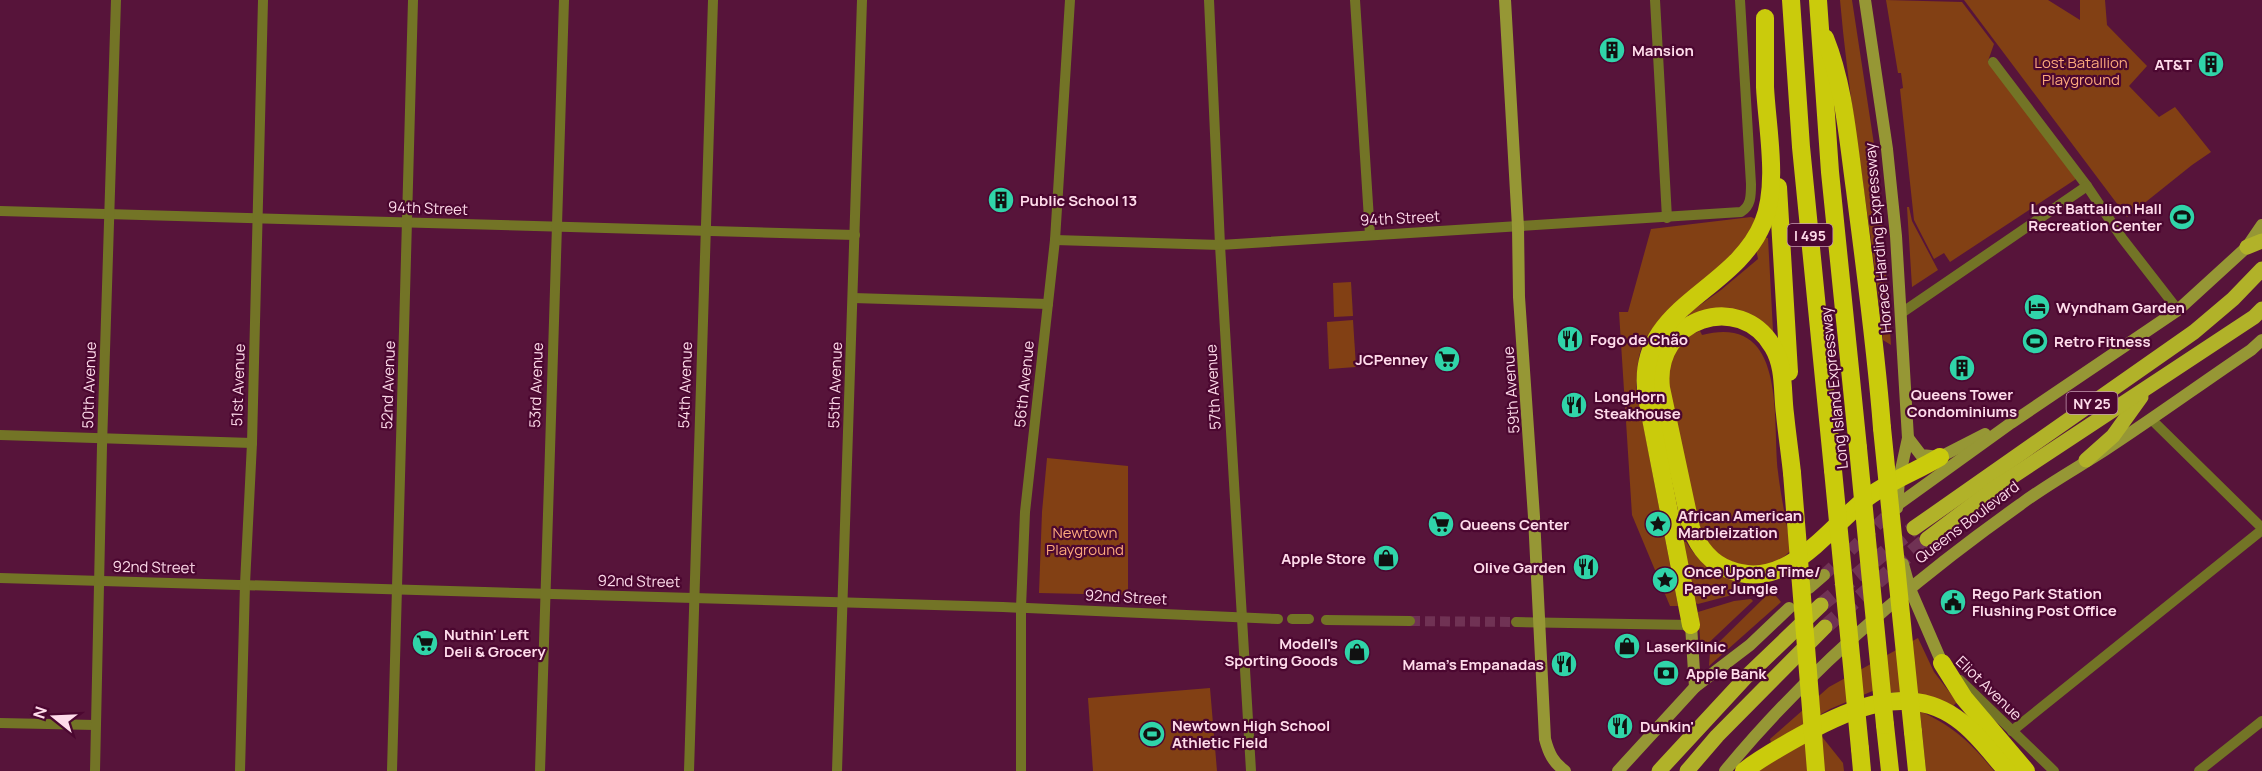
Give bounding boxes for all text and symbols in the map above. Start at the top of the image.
building icon: Mansion [1597,35,1627,65]
place label: Mansion [1632,40,1694,61]
building icon: AT&T [2196,49,2226,79]
park label: Lost Batallion Playground [2034,52,2128,90]
place label: AT&T [2155,54,2192,75]
street label: Horace Harding Expressway [1859,142,1897,334]
building icon: Public School 13 [986,185,1016,215]
place label: Public School 13 [1020,190,1137,211]
street label: 94th Street [388,196,468,220]
place label: Lost Battalion Hall Recreation Center [2028,198,2162,236]
sports icon: Lost Battalion Hall Recreation Center [2167,202,2197,232]
street label: 94th Street [1359,205,1441,231]
road number: I 495 [1788,224,1832,246]
hotel icon: Wyndham Garden [2022,292,2052,322]
place label: Wyndham Garden [2056,297,2185,318]
street label: Long Island Expressway [1815,306,1853,470]
restaurant icon: Fogo de Chão [1555,324,1585,354]
sports icon: Retro Fitness [2020,326,2050,356]
place label: Fogo de Chão [1590,329,1688,350]
place label: Retro Fitness [2054,331,2151,352]
street label: 56th Avenue [1009,339,1039,428]
street label: 52nd Avenue [376,340,400,430]
street label: 50th Avenue [77,341,101,429]
street label: 54th Avenue [673,341,697,429]
street label: 55th Avenue [823,341,847,429]
street label: 53rd Avenue [524,342,548,428]
street label: 51st Avenue [226,343,250,427]
street label: 57th Avenue [1200,344,1226,430]
supermarket icon: JCPenney [1432,344,1462,374]
street label: 59th Avenue [1497,346,1525,434]
place label: JCPenney [1355,349,1429,370]
building icon: Queens Tower Condominiums [1947,353,1977,383]
place label: Queens Tower Condominiums [1907,384,2017,422]
place label: LongHorn Steakhouse [1594,386,1681,424]
restaurant icon: LongHorn Steakhouse [1559,390,1589,420]
road number: NY 25 [2066,392,2118,414]
street label: Queens Boulevard [1911,476,2023,568]
place label: African American Marbleization [1678,505,1802,543]
supermarket icon: Queens Center [1426,509,1456,539]
place icon: African American Marbleization [1643,509,1673,539]
place label: Queens Center [1460,514,1569,535]
park label: Newtown Playground [1046,522,1124,560]
shop icon: Apple Store [1371,543,1401,573]
place label: Apple Store [1281,548,1366,569]
restaurant icon: Olive Garden [1571,552,1601,582]
street label: 92nd Street [112,556,196,578]
place label: Olive Garden [1473,557,1566,578]
place label: Once Upon a Time/ Paper Jungle [1684,561,1820,599]
place icon: Once Upon a Time/ Paper Jungle [1650,565,1680,595]
street label: 92nd Street [597,570,681,592]
place label: Rego Park Station Flushing Post Office [1972,583,2117,621]
street label: 92nd Street [1084,584,1168,610]
public building icon: Rego Park Station Flushing Post Office [1938,587,1968,617]
place label: Nuthin' Left Deli & Grocery [444,624,546,662]
supermarket icon: Nuthin' Left Deli & Grocery [410,628,440,658]
shop icon: LaserKlinic [1612,631,1642,661]
place label: Modell's Sporting Goods [1224,633,1338,671]
place label: LaserKlinic [1646,636,1726,657]
shop icon: Modell's Sporting Goods [1342,637,1372,667]
restaurant icon: Mama's Empanadas [1549,649,1579,679]
street label: Eliot Avenue [1951,651,2027,725]
place label: Mama's Empanadas [1402,654,1544,675]
bank icon: Apple Bank [1651,658,1681,688]
place label: Apple Bank [1686,663,1767,684]
north arrow [24,687,84,747]
text: N [27,703,52,721]
restaurant icon: Dunkin' [1605,711,1635,741]
place label: Newtown High School Athletic Field [1172,715,1330,753]
place label: Dunkin' [1640,716,1694,737]
sports icon: Newtown High School Athletic Field [1137,719,1167,749]

